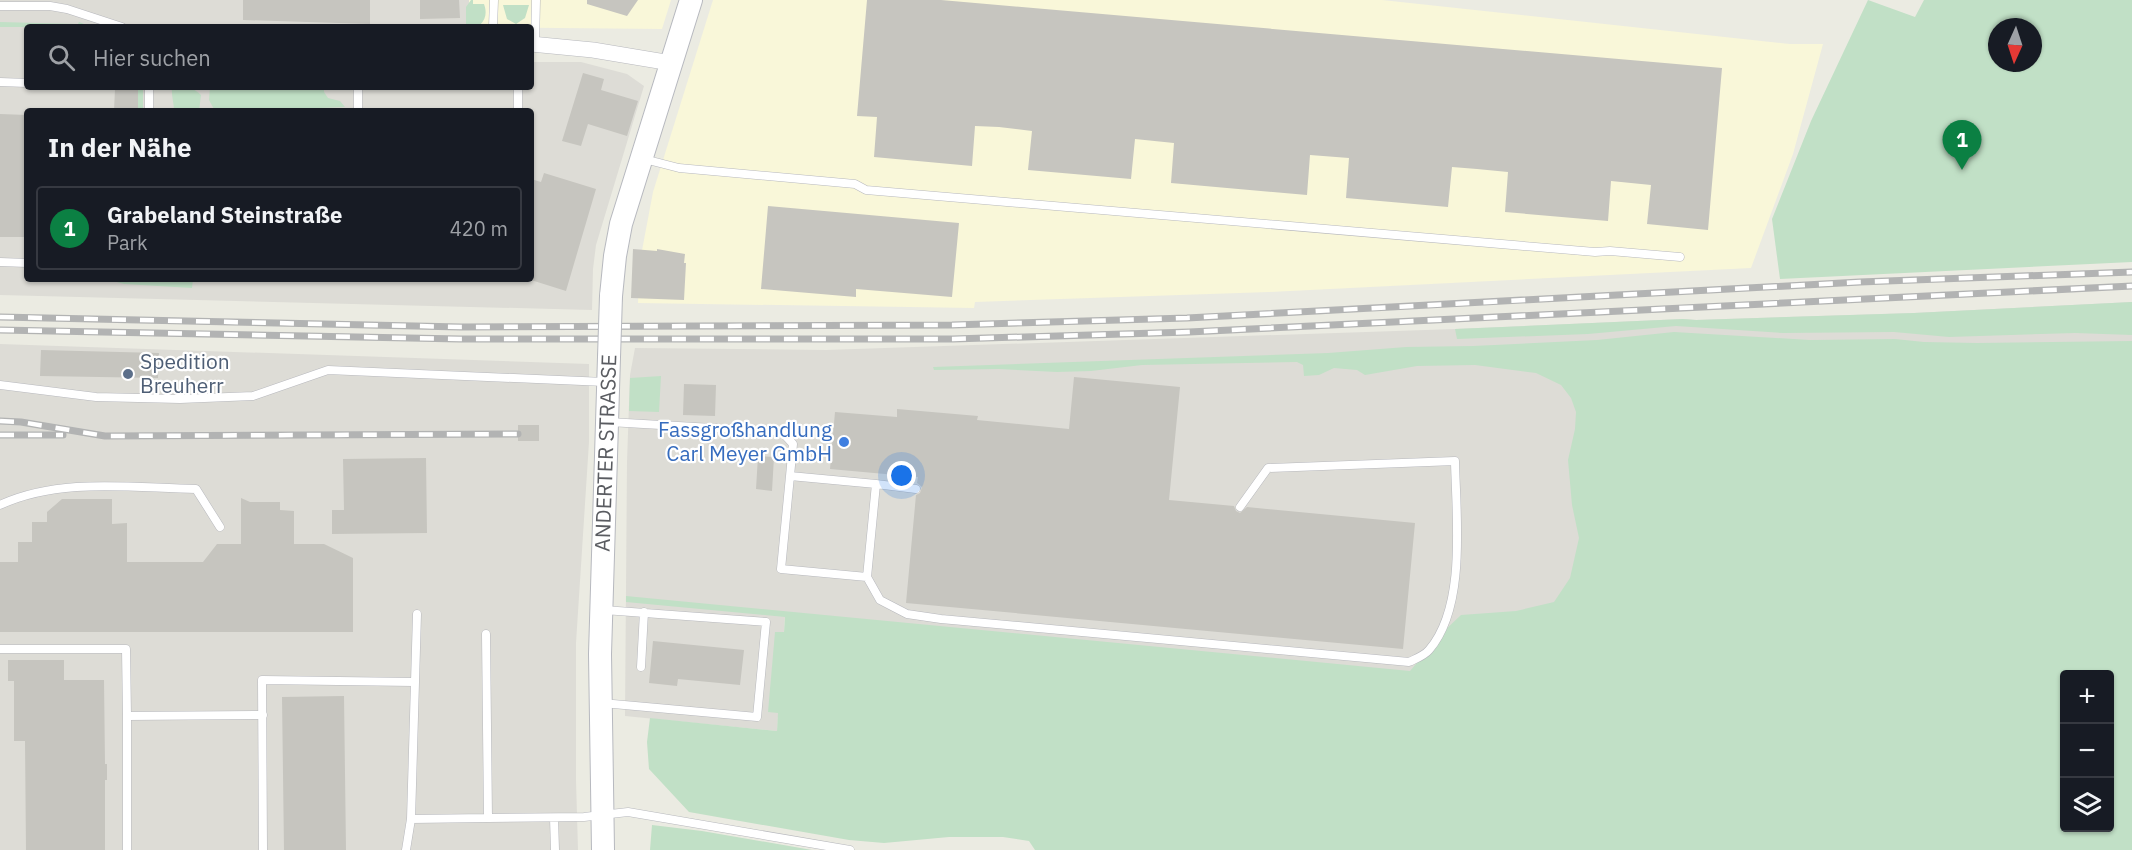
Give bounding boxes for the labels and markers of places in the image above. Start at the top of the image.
pin: 1 [1942,120,1982,170]
place label: Spedition Breuherr [140,347,230,399]
marker: Spedition Breuherr [121,367,135,381]
place label: Fassgroßhandlung Carl Meyer GmbH [658,415,832,467]
marker: Fassgroßhandlung Carl Meyer GmbH [837,435,851,449]

